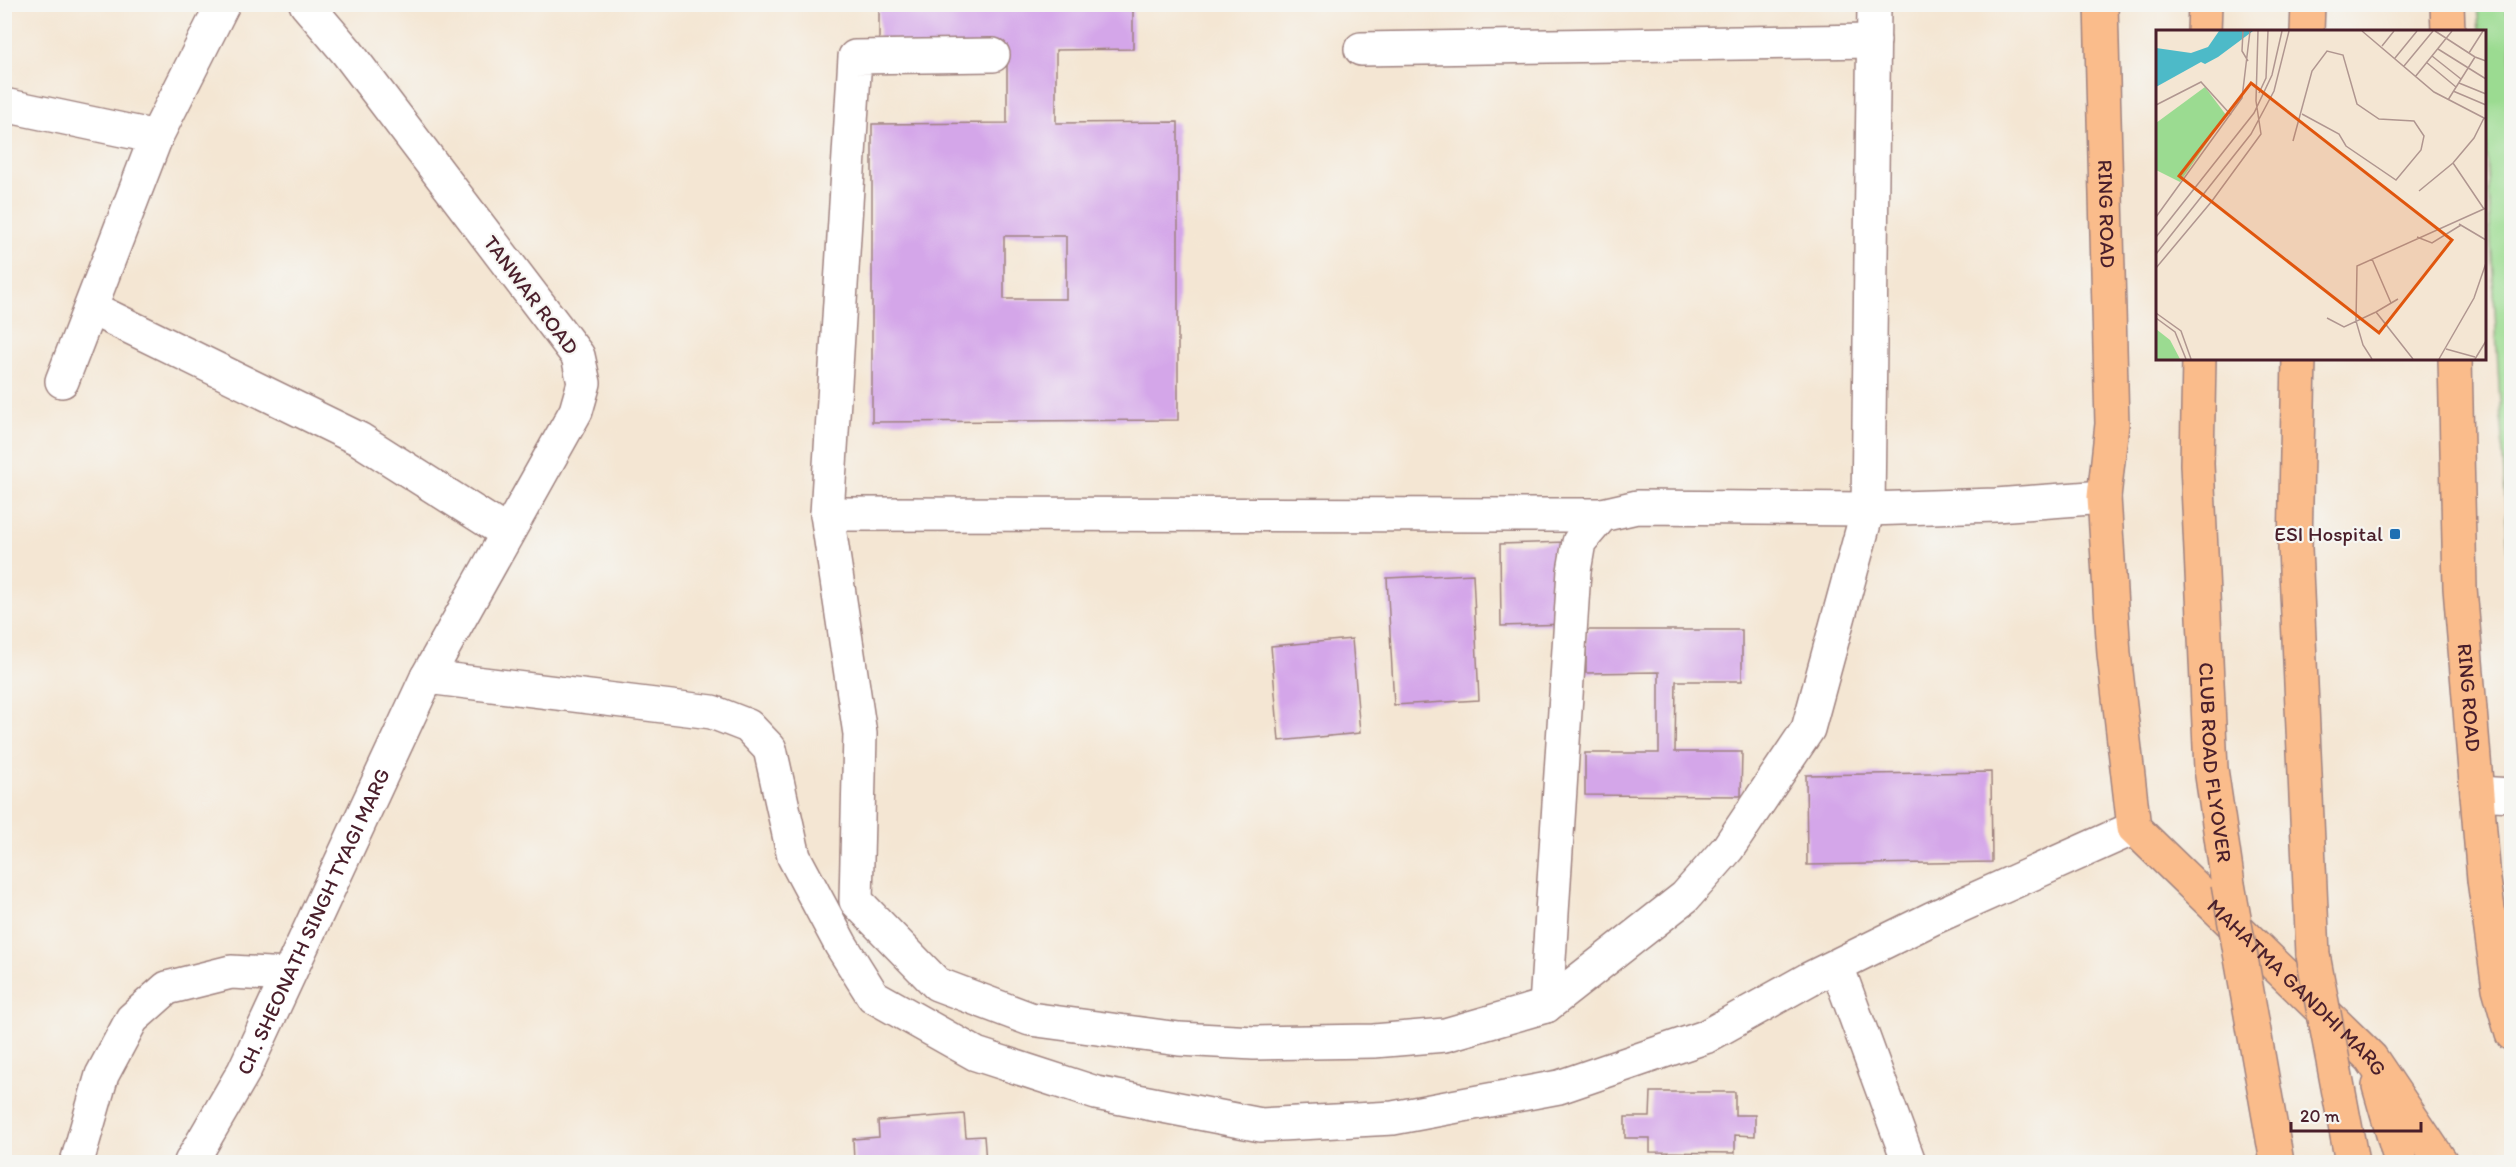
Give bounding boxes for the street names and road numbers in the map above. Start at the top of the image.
street label: RING ROAD [2093,159,2121,269]
street label: TANWAR ROAD [479,230,584,359]
street label: RING ROAD [2453,642,2486,753]
street label: CLUB ROAD FLYOVER [2194,662,2238,864]
street label: CH. SHEONATH SINGH TYAGI MARG [231,764,395,1079]
street label: MAHATMA GANDHI MARG [2202,893,2392,1080]

